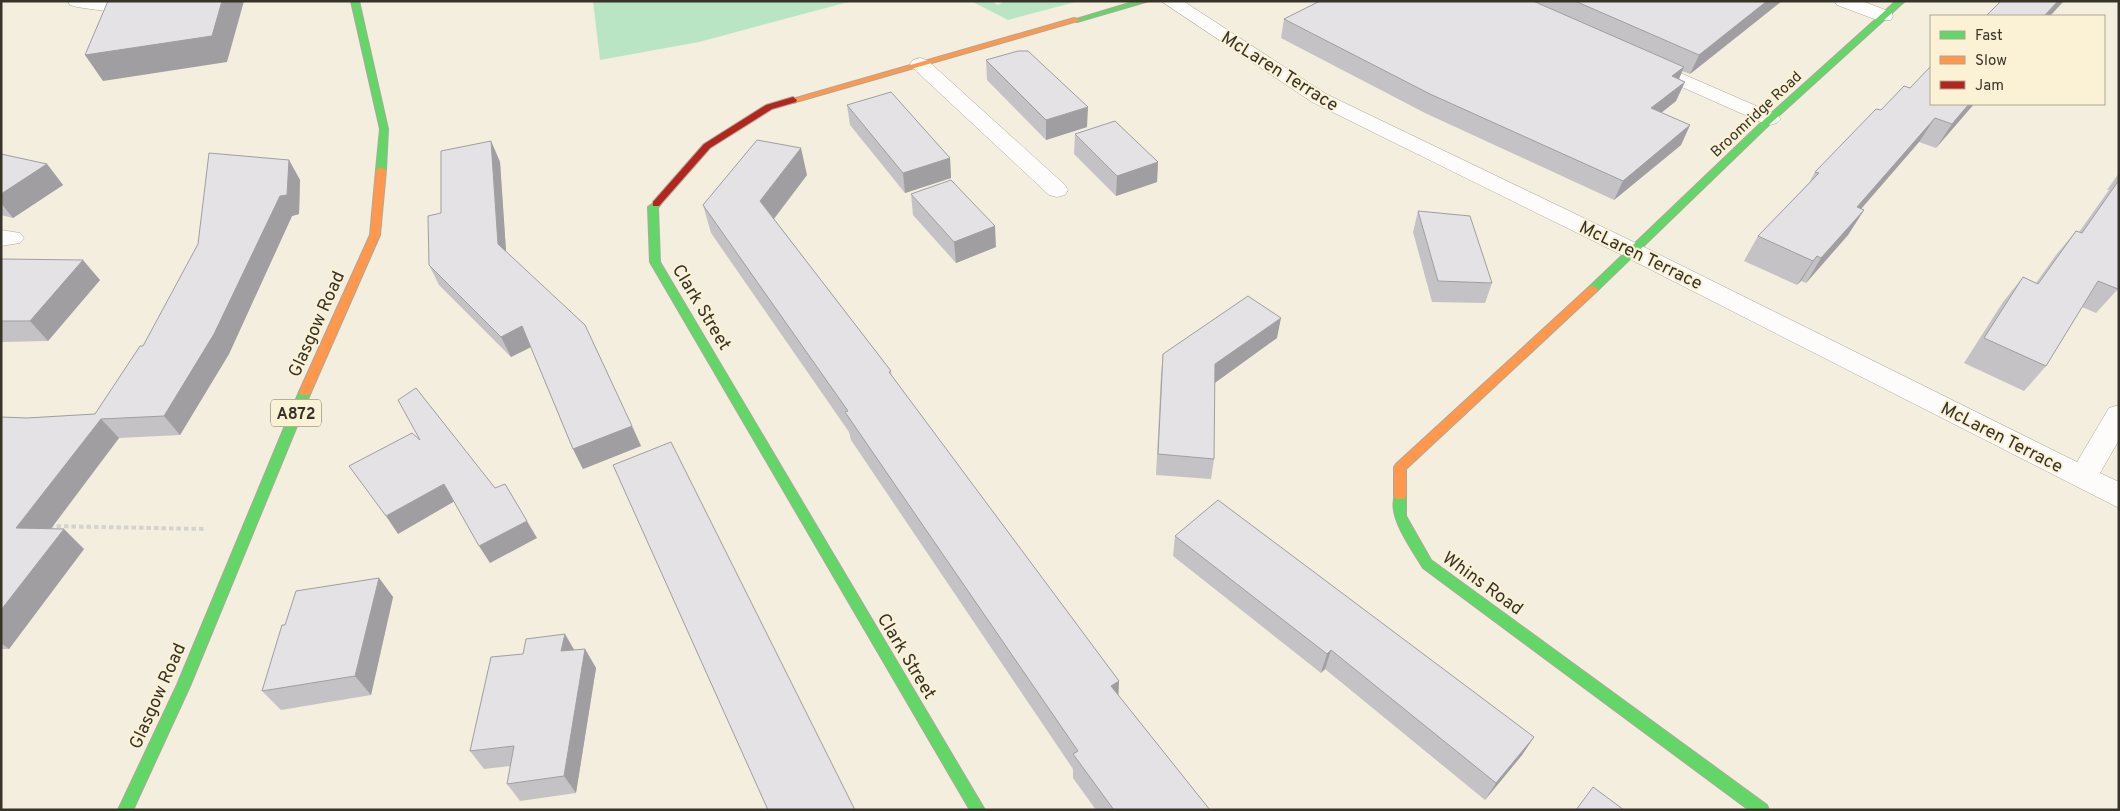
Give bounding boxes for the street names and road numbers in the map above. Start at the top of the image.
street label: McLaren Terrace [1216,27,1342,118]
street label: Broomridge Road [1707,68,1807,162]
street label: McLaren Terrace [1575,217,1706,296]
street label: Clark Street [666,261,735,355]
street label: Glasgow Road [284,268,351,381]
street label: McLaren Terrace [1936,398,2066,479]
road number: A872 [271,399,321,426]
street label: Whins Road [1437,547,1527,621]
street label: Clark Street [871,610,940,704]
street label: Glasgow Road [125,640,192,753]

